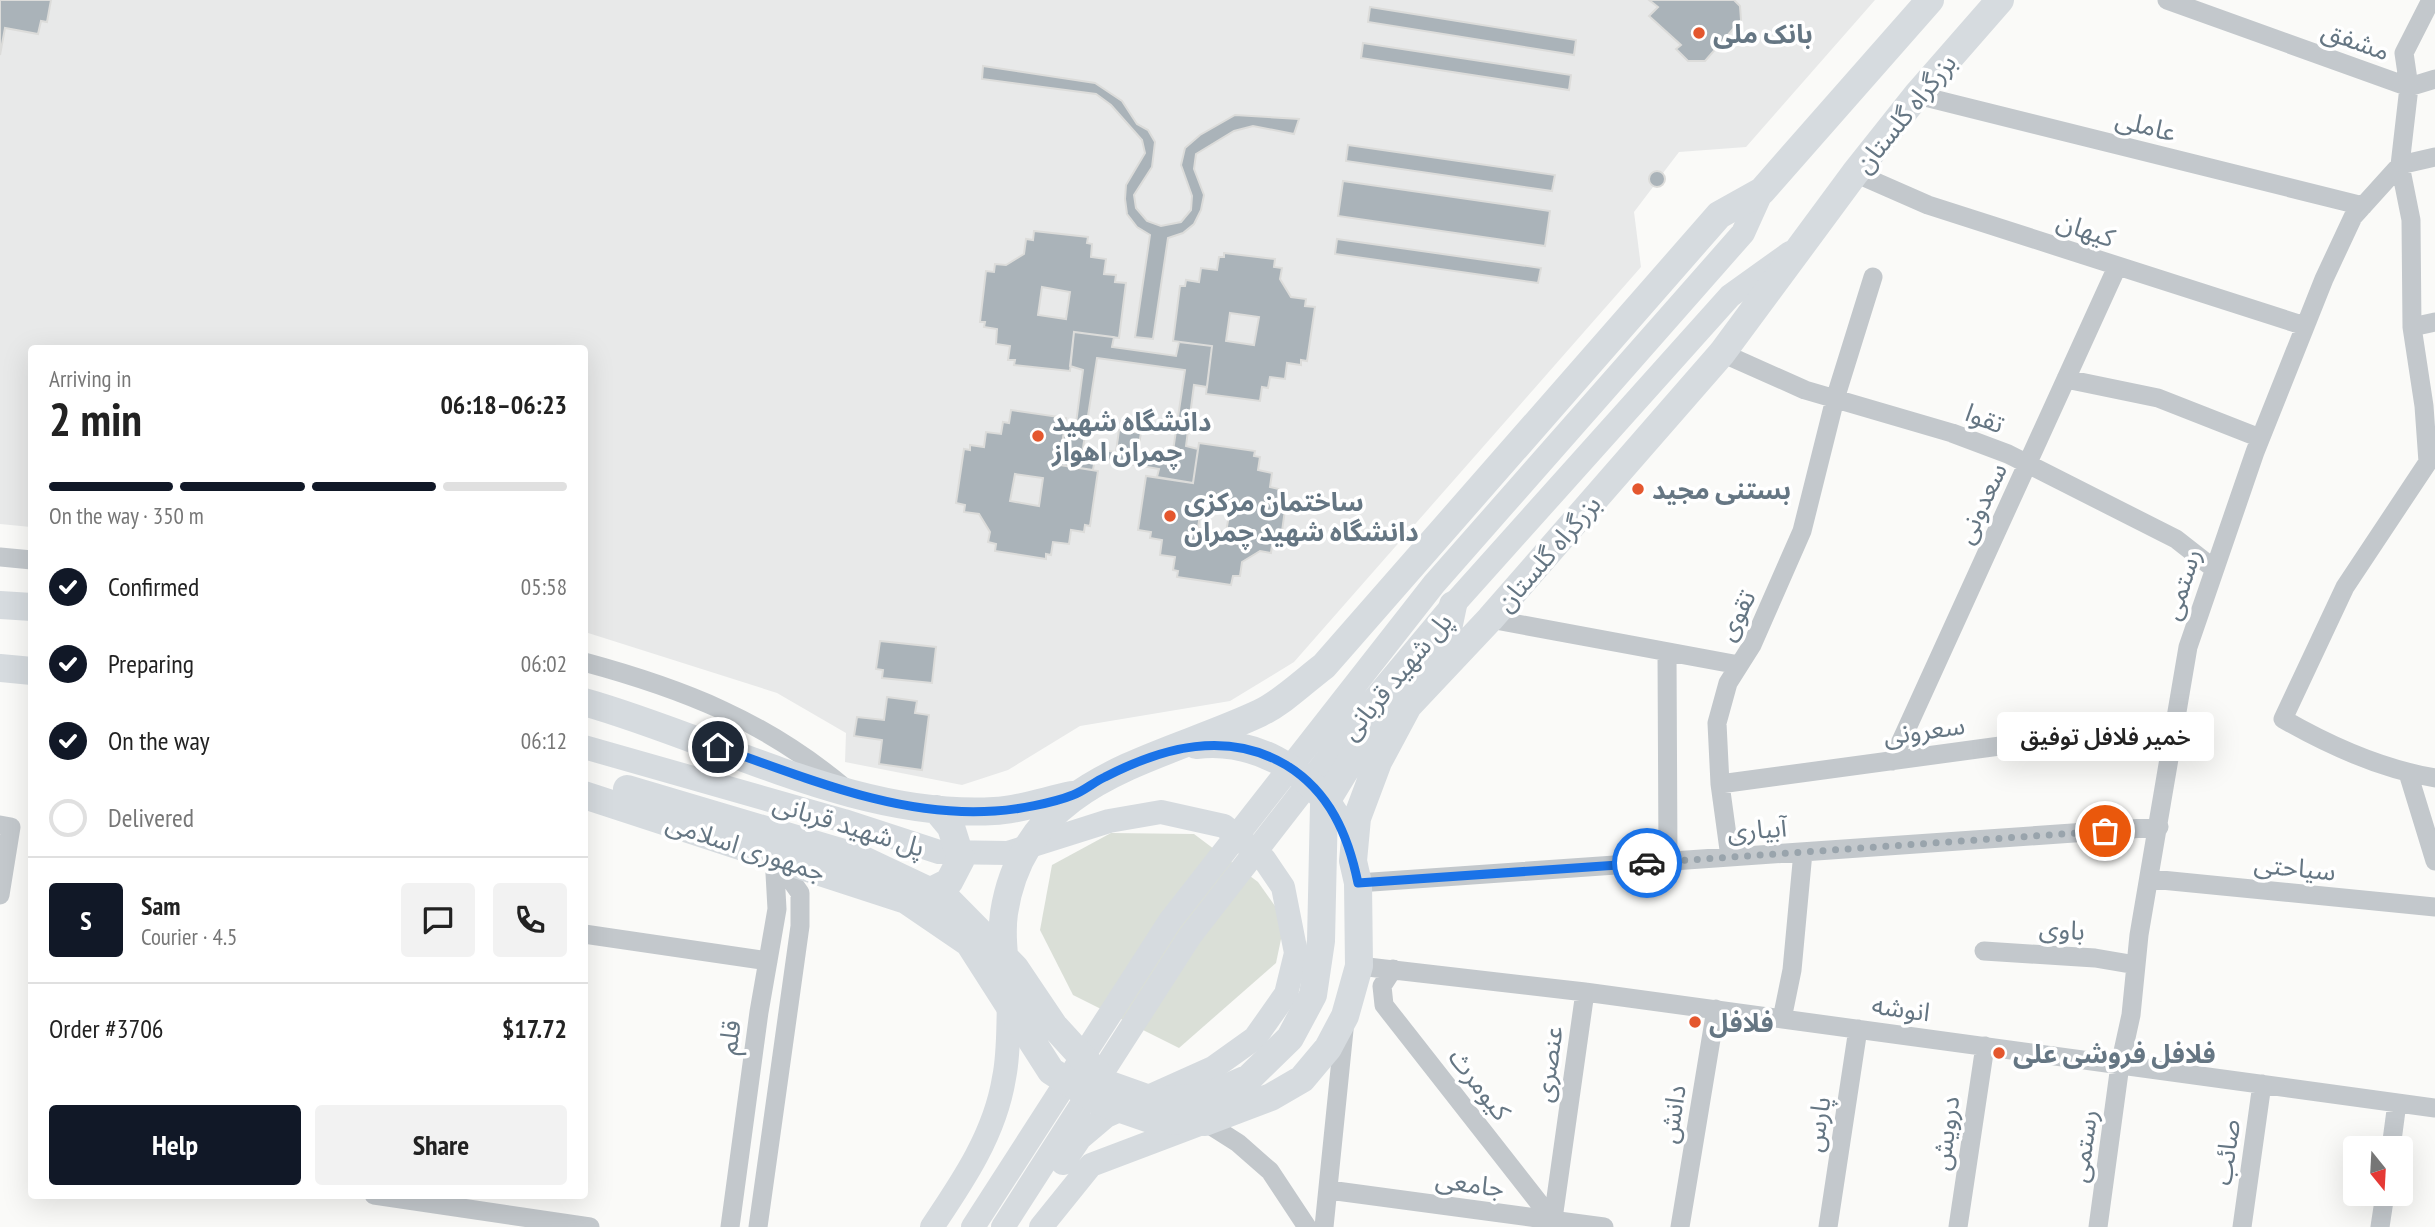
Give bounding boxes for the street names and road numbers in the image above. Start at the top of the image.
street label: مشفق [2318,13,2394,67]
street label: بزرگراه گلستان [1847,47,1963,179]
street label: عاملی [2112,102,2180,148]
street label: کیهان [2053,204,2120,254]
street label: تقوا [1961,396,2009,440]
street label: سعدونی [1948,457,2014,549]
street label: بزرگراه گلستان [1488,488,1608,618]
street label: رستمی [2154,544,2208,624]
street label: تقوی [1709,584,1763,646]
street label: پل شهید قربانی [1333,605,1460,747]
street label: سعرونی [1881,708,1967,752]
street label: پل شهید قربانی [769,786,929,865]
street label: جمهوری اسلامی [662,806,830,888]
street label: آبیاری [1726,810,1789,848]
street label: سیاحتی [2253,846,2337,888]
street label: باوی [2038,911,2086,947]
street label: انوشه [1870,988,1932,1028]
street label: قلم [710,1018,752,1057]
street label: عنصری [1526,1024,1570,1104]
street label: کیومرث [1442,1041,1519,1127]
street label: دانش [1651,1082,1693,1146]
street label: پارس [1796,1094,1839,1154]
street label: درویش [1923,1094,1967,1172]
street label: رستمی [2062,1108,2104,1184]
street label: صائب [2205,1117,2247,1187]
street label: جامعی [1433,1162,1507,1204]

